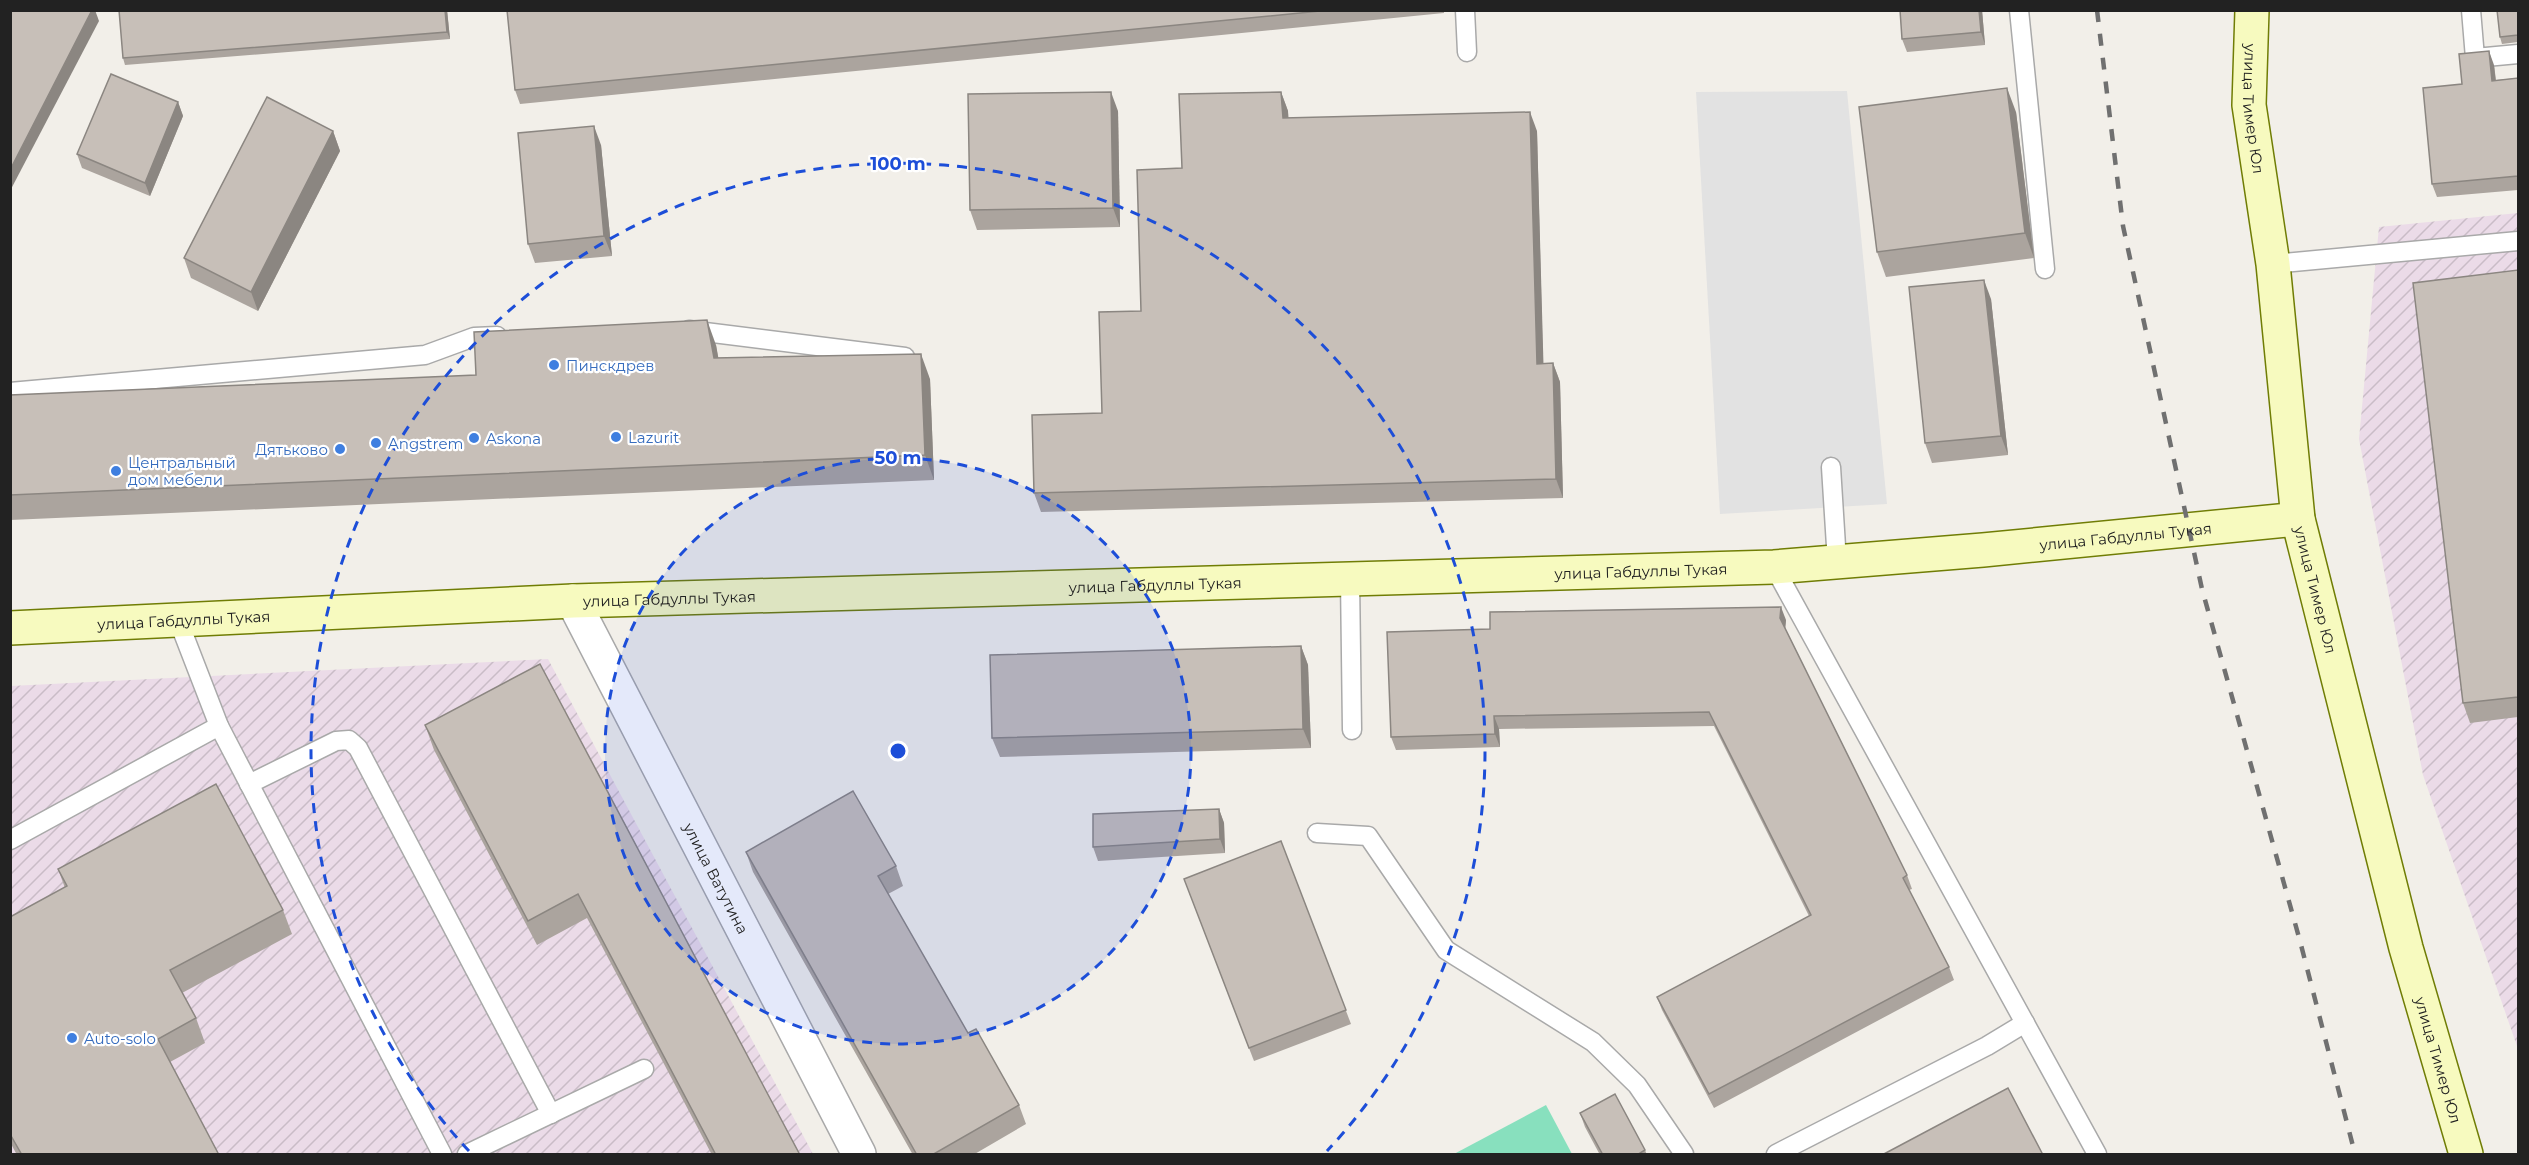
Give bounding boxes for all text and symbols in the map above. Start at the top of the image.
street label: улица Тимер Юл [2239,42,2269,175]
text: 100 m [870,153,926,175]
place label: Пинскдрев [566,356,654,375]
marker: Пинскдрев [547,358,561,372]
place label: Lazurit [628,428,679,447]
place label: Askona [486,429,541,448]
marker: Lazurit [609,430,623,444]
marker: Askona [467,431,481,445]
place label: Angstrem [388,434,463,453]
marker: Angstrem [369,436,383,450]
place label: Дятьково [255,440,328,459]
marker: Дятьково [333,442,347,456]
text: 50 m [875,447,921,469]
place label: Центральный дом мебели [128,453,236,489]
marker: Центральный дом мебели [109,464,123,478]
street label: улица Габдуллы Тукая [2037,518,2213,554]
street label: улица Тимер Юл [2290,523,2341,655]
street label: улица Габдуллы Тукая [1553,559,1728,583]
street label: улица Габдуллы Тукая [1067,573,1242,596]
street label: улица Габдуллы Тукая [582,586,756,610]
street label: улица Габдуллы Тукая [96,606,271,633]
centre of rings [888,741,908,761]
street label: улица Ватутина [679,818,753,937]
street label: улица Тимер Юл [2411,994,2466,1125]
place label: Auto-solo [84,1029,156,1048]
marker: Auto-solo [65,1031,79,1045]

